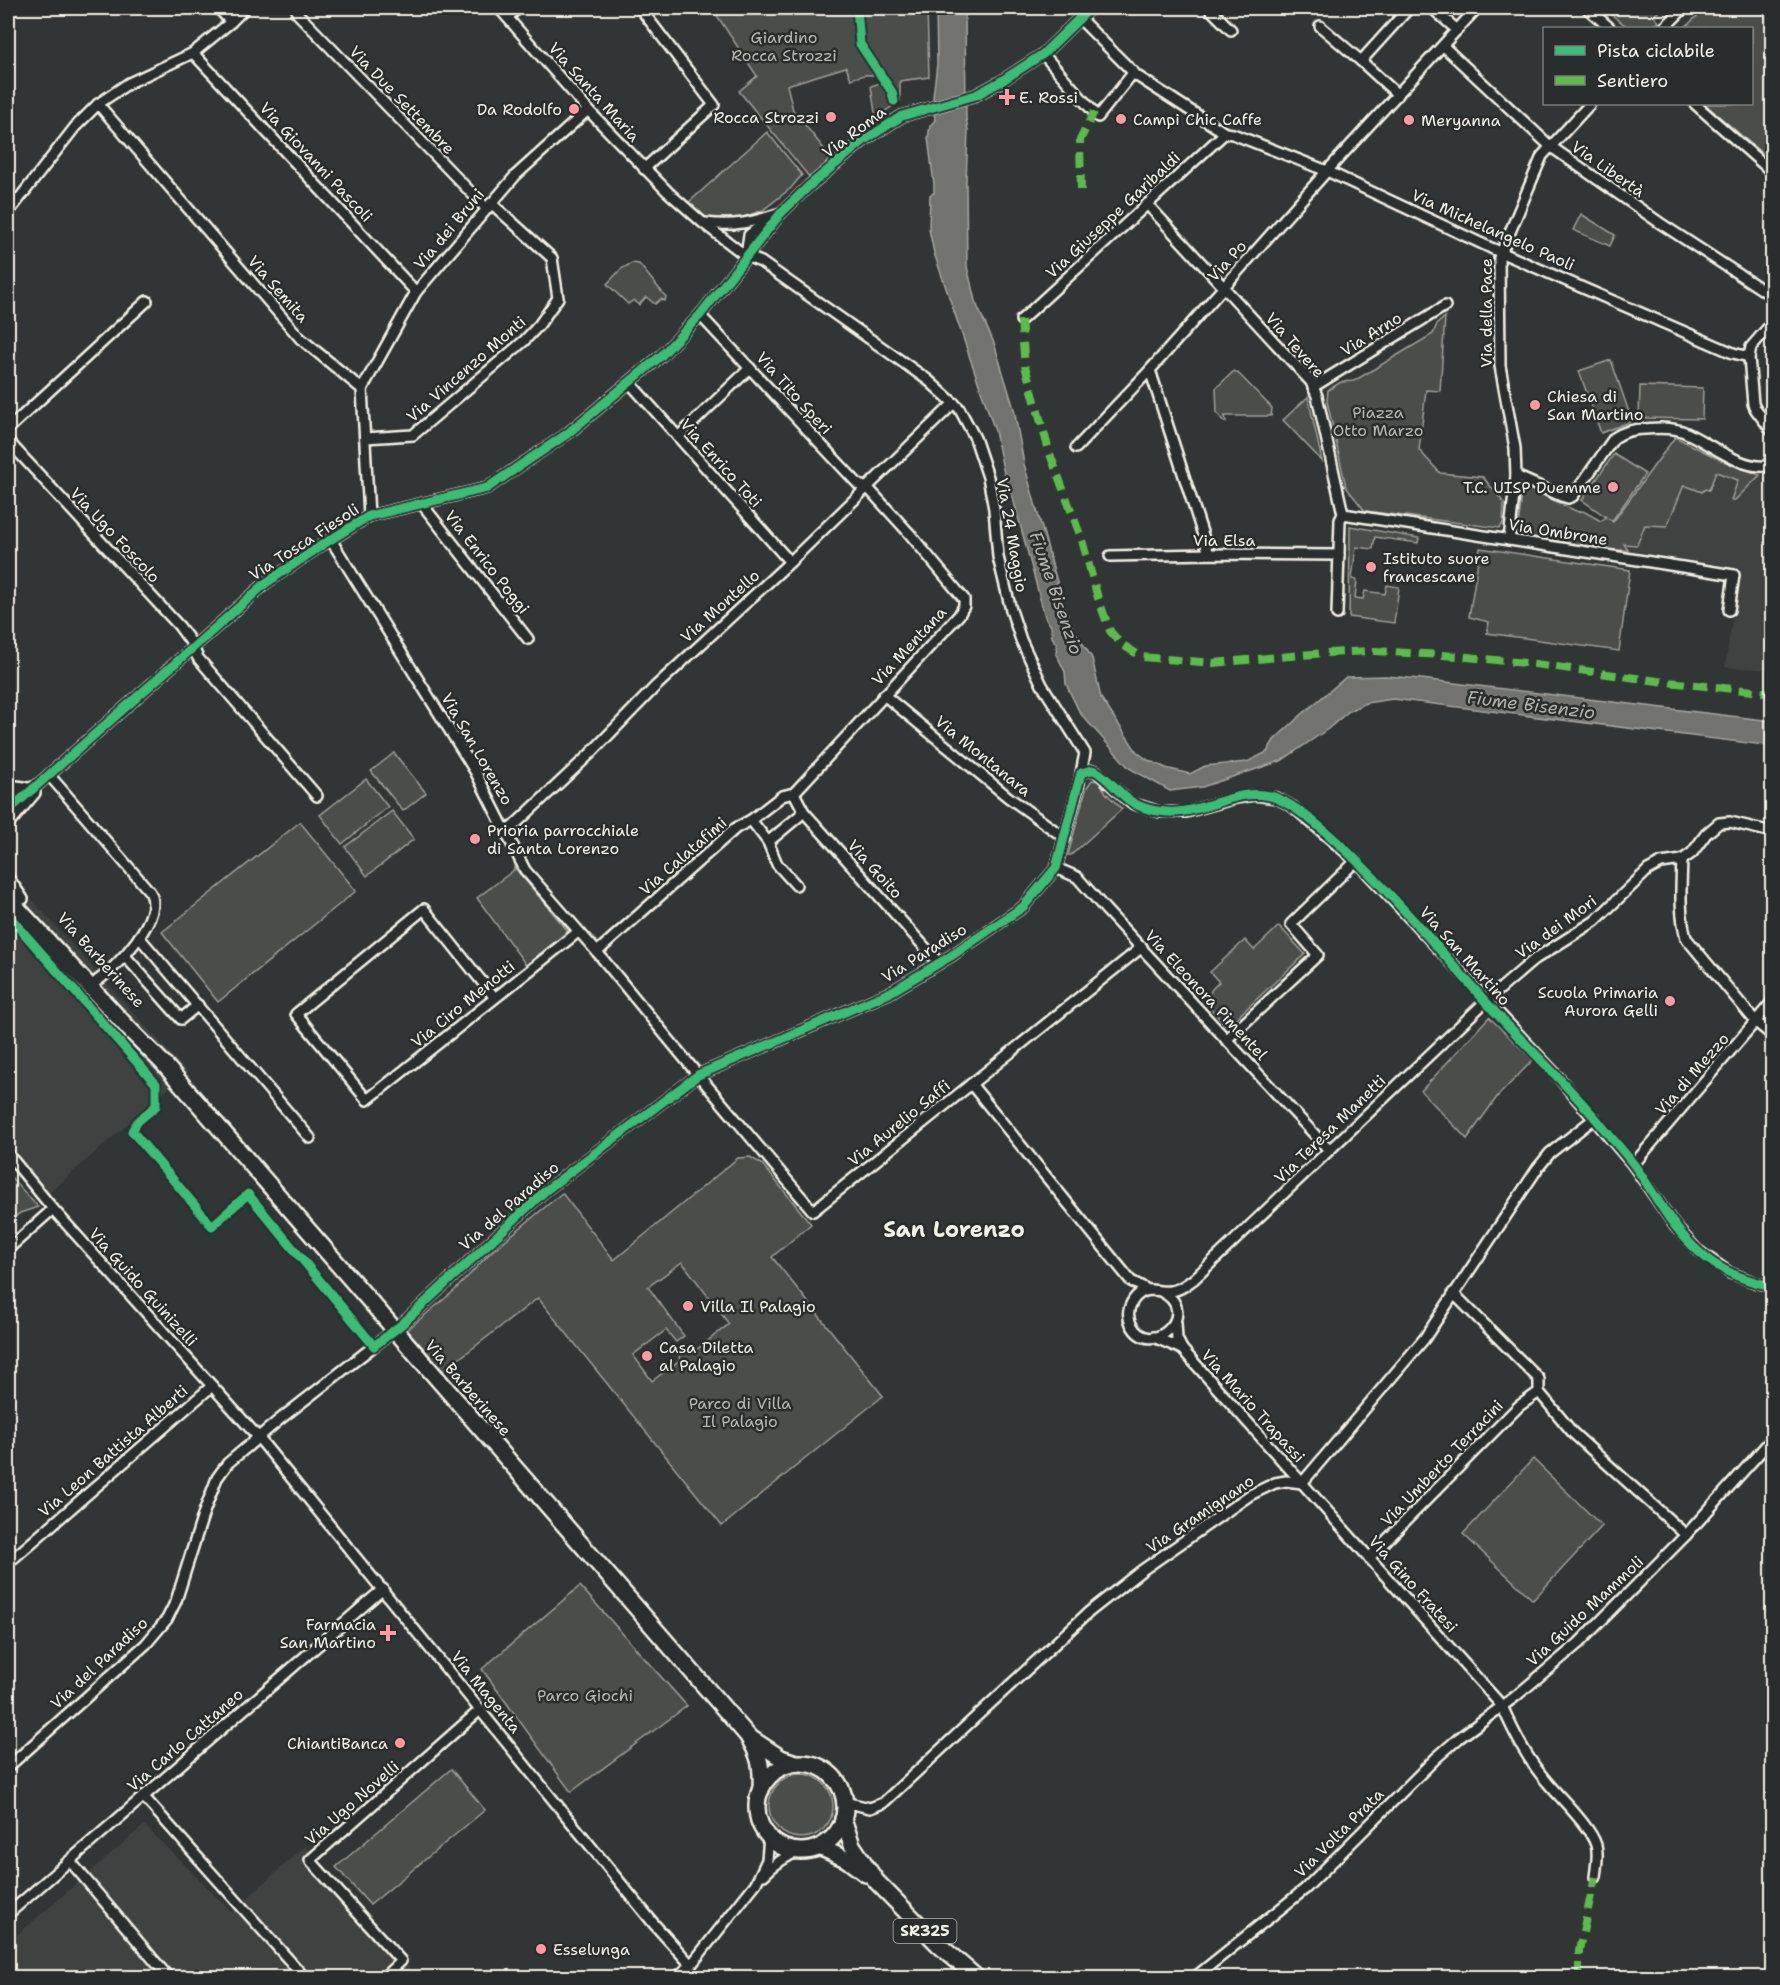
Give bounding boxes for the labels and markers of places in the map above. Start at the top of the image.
place label: E. Rossi [1019,87,1078,108]
marker: E. Rossi [1000,90,1014,104]
place label: Da Rodolfo [477,99,562,120]
marker: Da Rodolfo [567,102,581,116]
place label: Rocca Strozzi [713,107,819,128]
place label: Campi Chic Caffe [1133,109,1262,130]
marker: Rocca Strozzi [824,110,838,124]
place label: Meryanna [1421,110,1501,131]
marker: Campi Chic Caffe [1114,112,1128,126]
marker: Meryanna [1402,113,1416,127]
place label: Chiesa di San Martino [1547,386,1643,425]
marker: Chiesa di San Martino [1528,398,1542,412]
place label: T.C. UISP Duemme [1463,477,1601,498]
marker: T.C. UISP Duemme [1606,480,1620,494]
place label: Istituto suore francescane [1383,548,1490,587]
marker: Istituto suore francescane [1364,560,1378,574]
place label: Prioria parrocchiale di Santa Lorenzo [487,820,639,859]
marker: Prioria parrocchiale di Santa Lorenzo [468,832,482,846]
place label: Scuola Primaria Aurora Gelli [1538,982,1658,1021]
marker: Scuola Primaria Aurora Gelli [1663,994,1677,1008]
place label: Villa Il Palagio [700,1296,816,1317]
marker: Villa Il Palagio [681,1299,695,1313]
place label: Casa Diletta al Palagio [659,1337,753,1376]
marker: Casa Diletta al Palagio [640,1349,654,1363]
place label: Farmacia San Martino [280,1614,376,1653]
marker: Farmacia San Martino [381,1626,395,1640]
place label: ChiantiBanca [287,1733,388,1754]
marker: ChiantiBanca [393,1736,407,1750]
place label: Esselunga [553,1939,630,1960]
marker: Esselunga [534,1942,548,1956]

